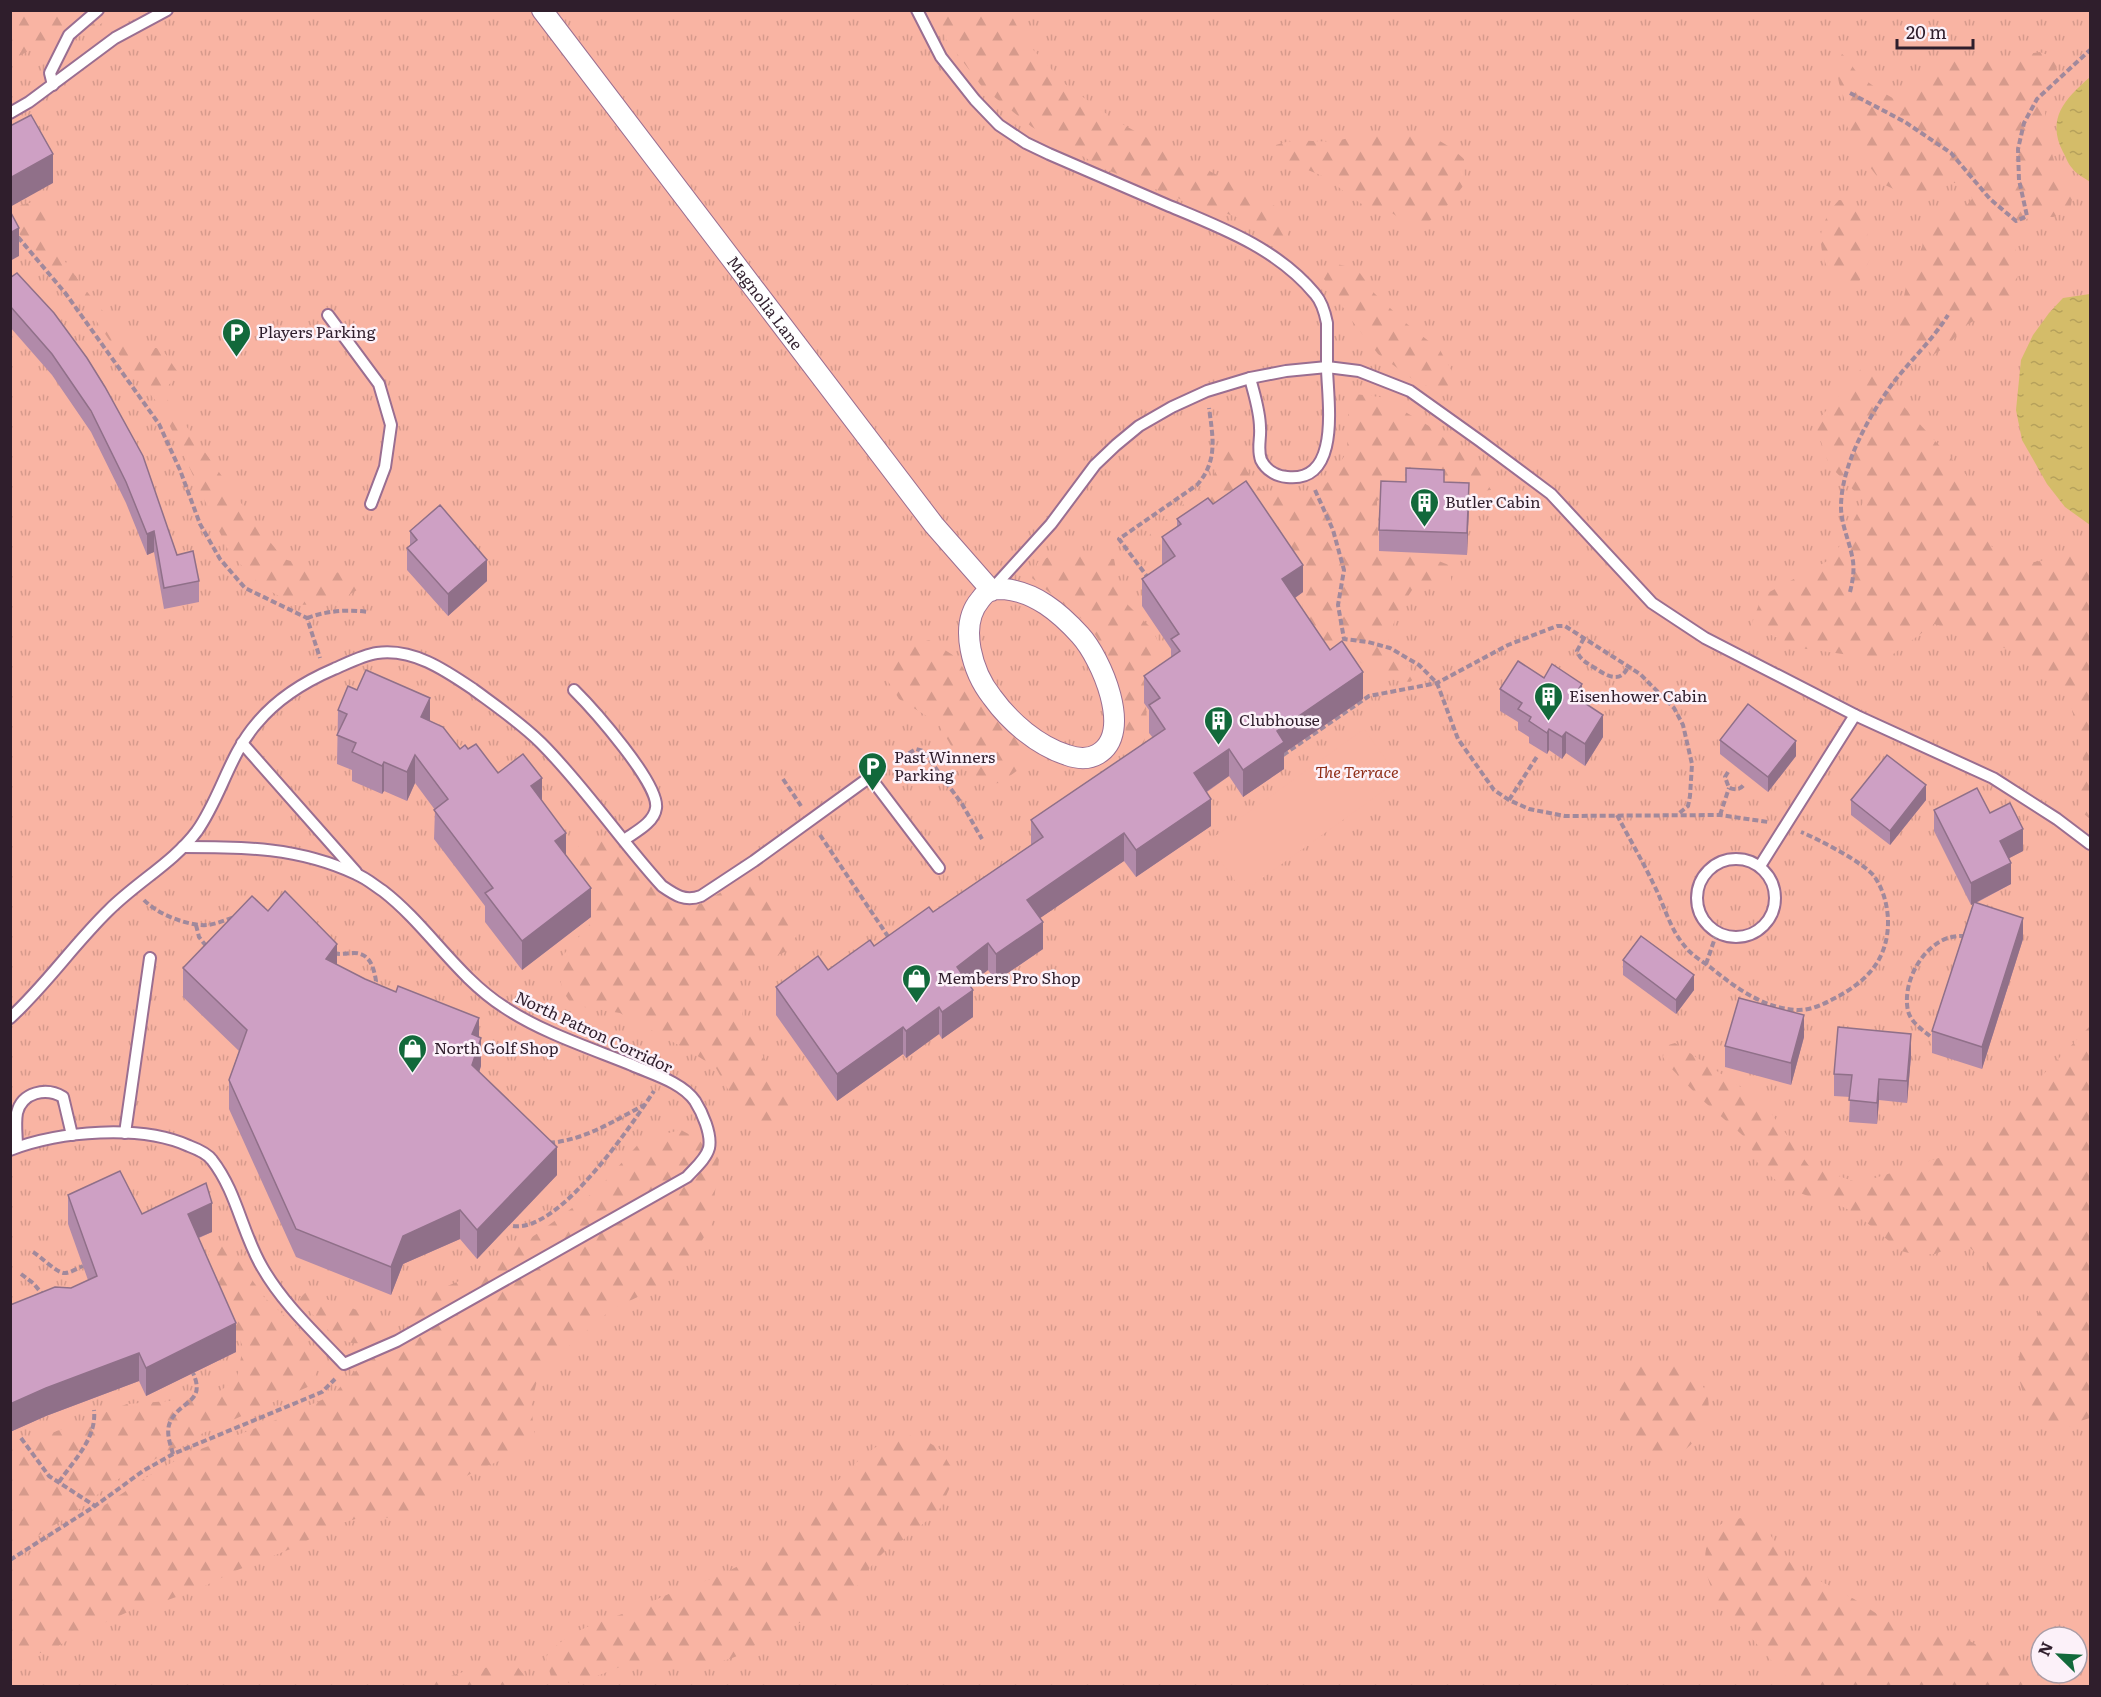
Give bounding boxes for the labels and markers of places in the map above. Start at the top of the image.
parking icon: Players Parking [221,316,253,358]
place label: Players Parking [258,319,376,343]
building icon: Butler Cabin [1408,486,1440,528]
place label: Butler Cabin [1445,489,1541,513]
building icon: Eisenhower Cabin [1532,680,1564,722]
place label: Eisenhower Cabin [1569,683,1708,707]
building icon: Clubhouse [1202,704,1234,746]
place label: Clubhouse [1239,707,1320,731]
place label: Past Winners Parking [894,744,995,786]
parking icon: Past Winners Parking [857,750,889,792]
shop icon: Members Pro Shop [900,962,932,1004]
place label: Members Pro Shop [937,965,1081,989]
shop icon: North Golf Shop [397,1032,429,1074]
place label: North Golf Shop [434,1035,559,1059]

